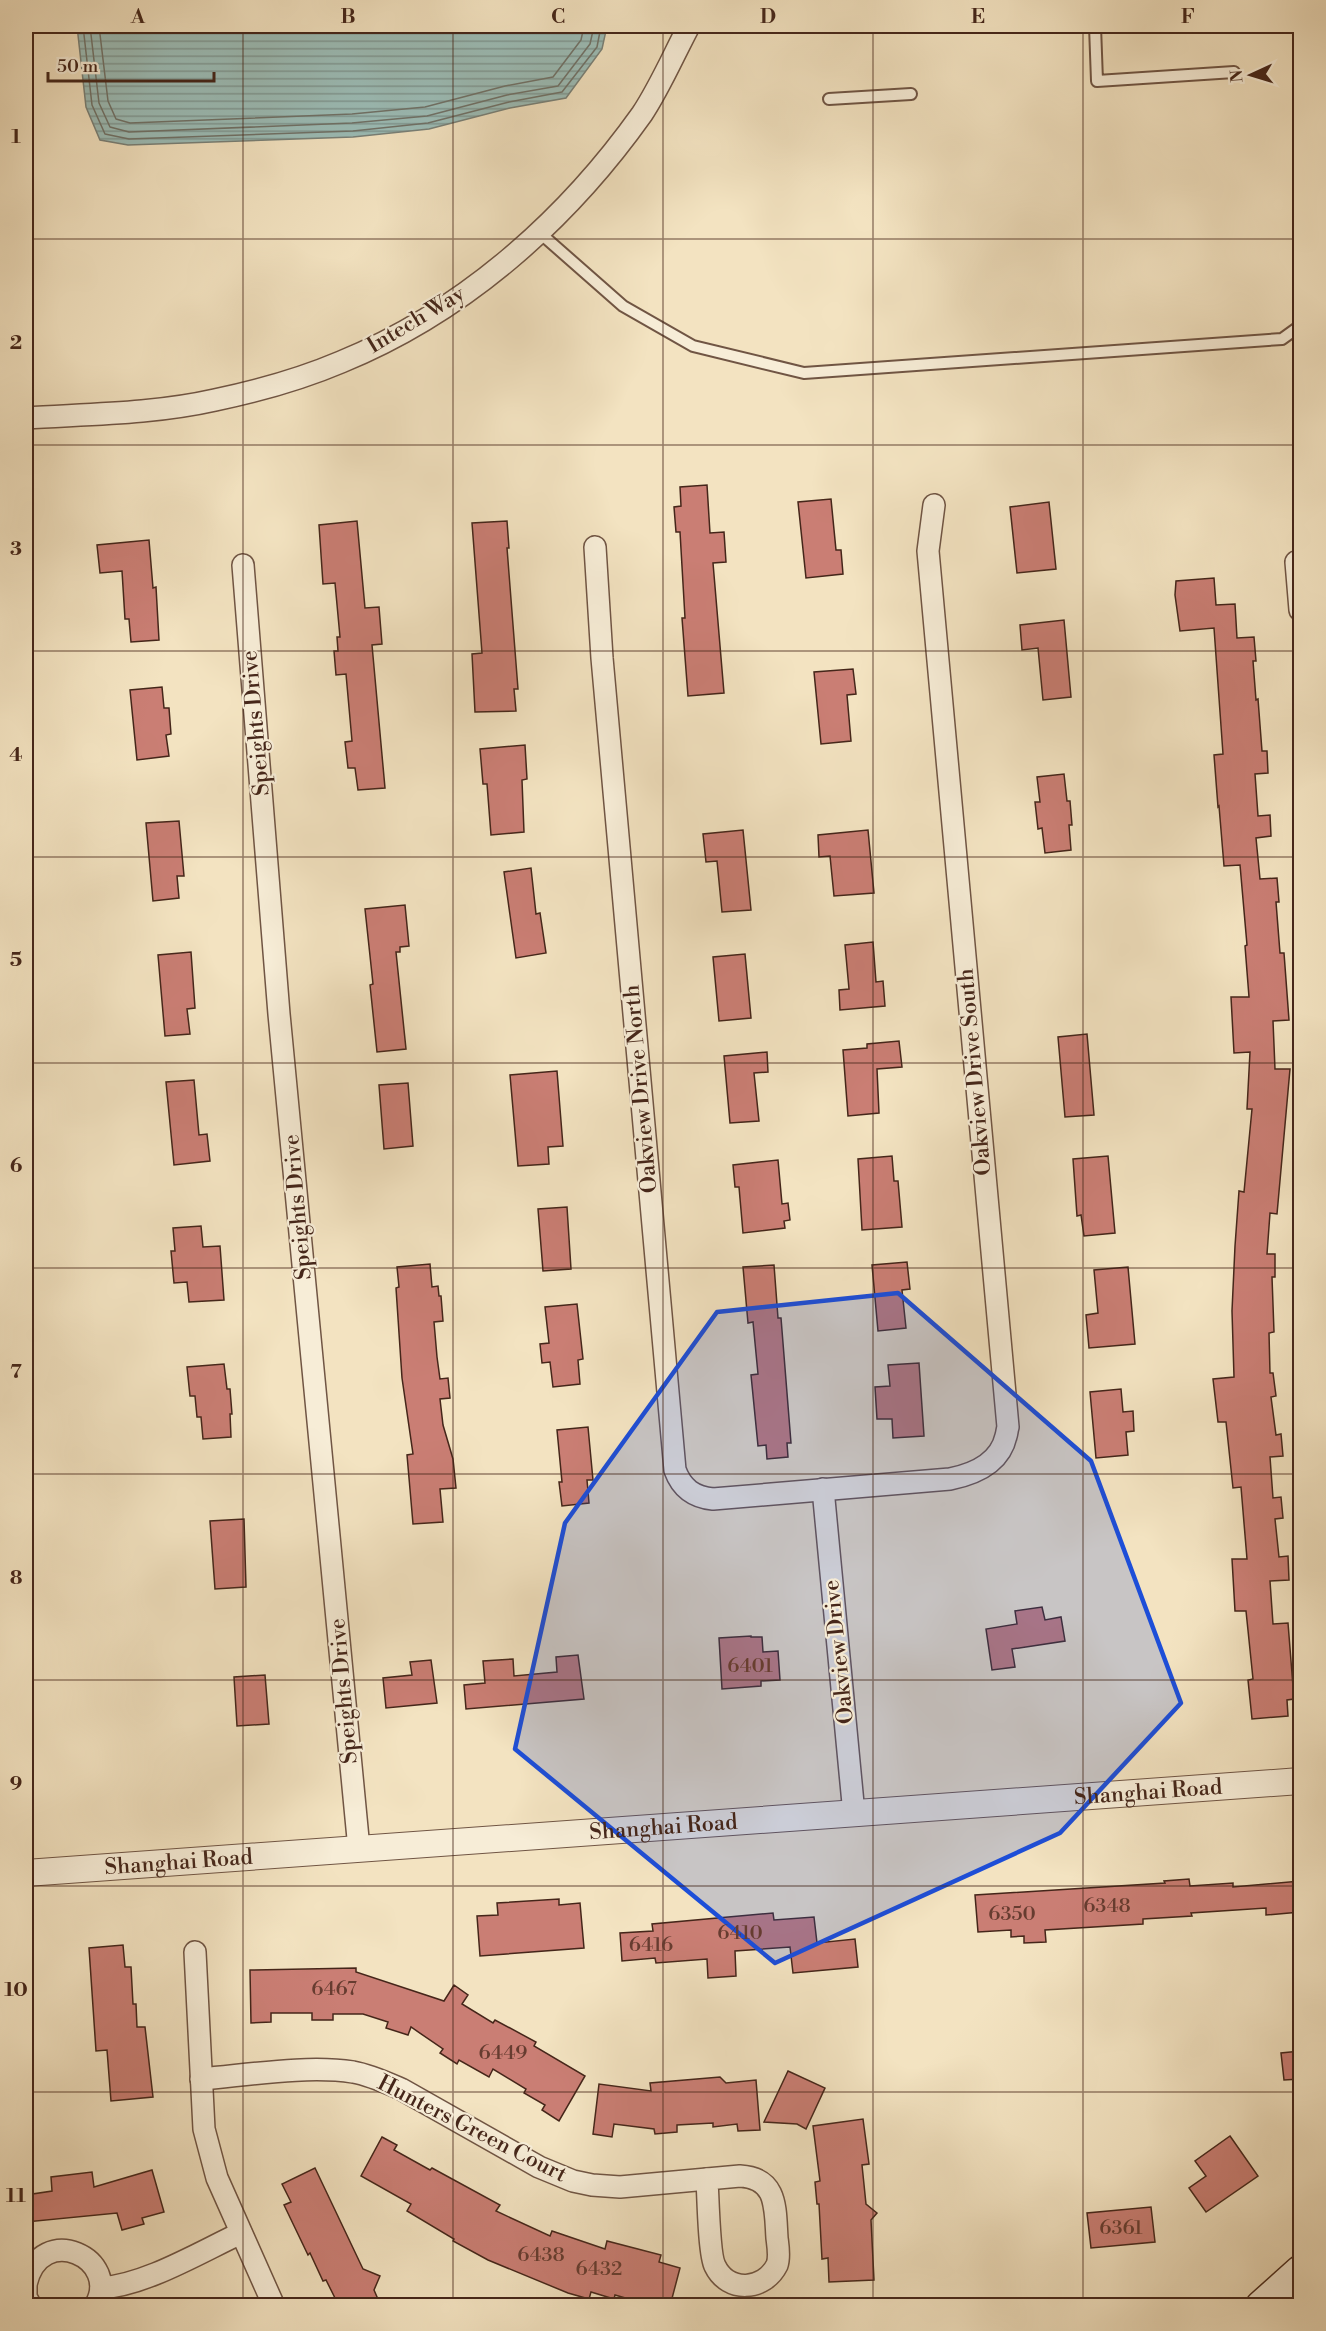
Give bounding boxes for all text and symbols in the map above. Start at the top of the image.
text: A [130,5,146,30]
text: B [340,5,356,30]
text: C [551,5,565,30]
text: D [760,5,776,30]
text: E [971,5,985,30]
text: F [1181,5,1195,30]
scale bar [48,45,214,83]
north arrow [1221,45,1281,105]
text: 50 m [57,55,99,78]
text: N [1227,69,1247,83]
text: 1 [11,125,21,150]
street label: Intech Way [362,280,470,360]
text: 2 [10,331,22,356]
text: 3 [10,537,22,562]
street label: Speights Drive [236,649,276,797]
text: 4 [9,743,23,768]
text: 5 [10,948,22,973]
street label: Oakview Drive South [952,967,998,1177]
street label: Oakview Drive North [618,984,664,1194]
street label: Speights Drive [278,1133,318,1281]
text: 6 [10,1154,23,1179]
text: 7 [10,1360,22,1385]
text: 8 [10,1566,23,1591]
street label: Oakview Drive [818,1579,860,1725]
street label: Speights Drive [324,1617,364,1765]
house number: 6401 [727,1654,773,1679]
text: 9 [10,1772,22,1797]
street label: Shanghai Road [1073,1773,1224,1811]
street label: Shanghai Road [588,1808,739,1846]
street label: Shanghai Road [104,1843,254,1881]
house number: 6348 [1083,1894,1131,1919]
house number: 6350 [988,1902,1036,1927]
house number: 6410 [717,1921,763,1946]
house number: 6416 [629,1933,673,1958]
house number: 6467 [311,1977,357,2002]
text: 10 [4,1978,28,2003]
house number: 6449 [479,2041,527,2066]
street label: Hunters Green Court [373,2070,571,2189]
text: 11 [6,2184,26,2209]
house number: 6361 [1099,2216,1143,2241]
house number: 6438 [517,2243,565,2268]
house number: 6432 [576,2257,622,2282]

